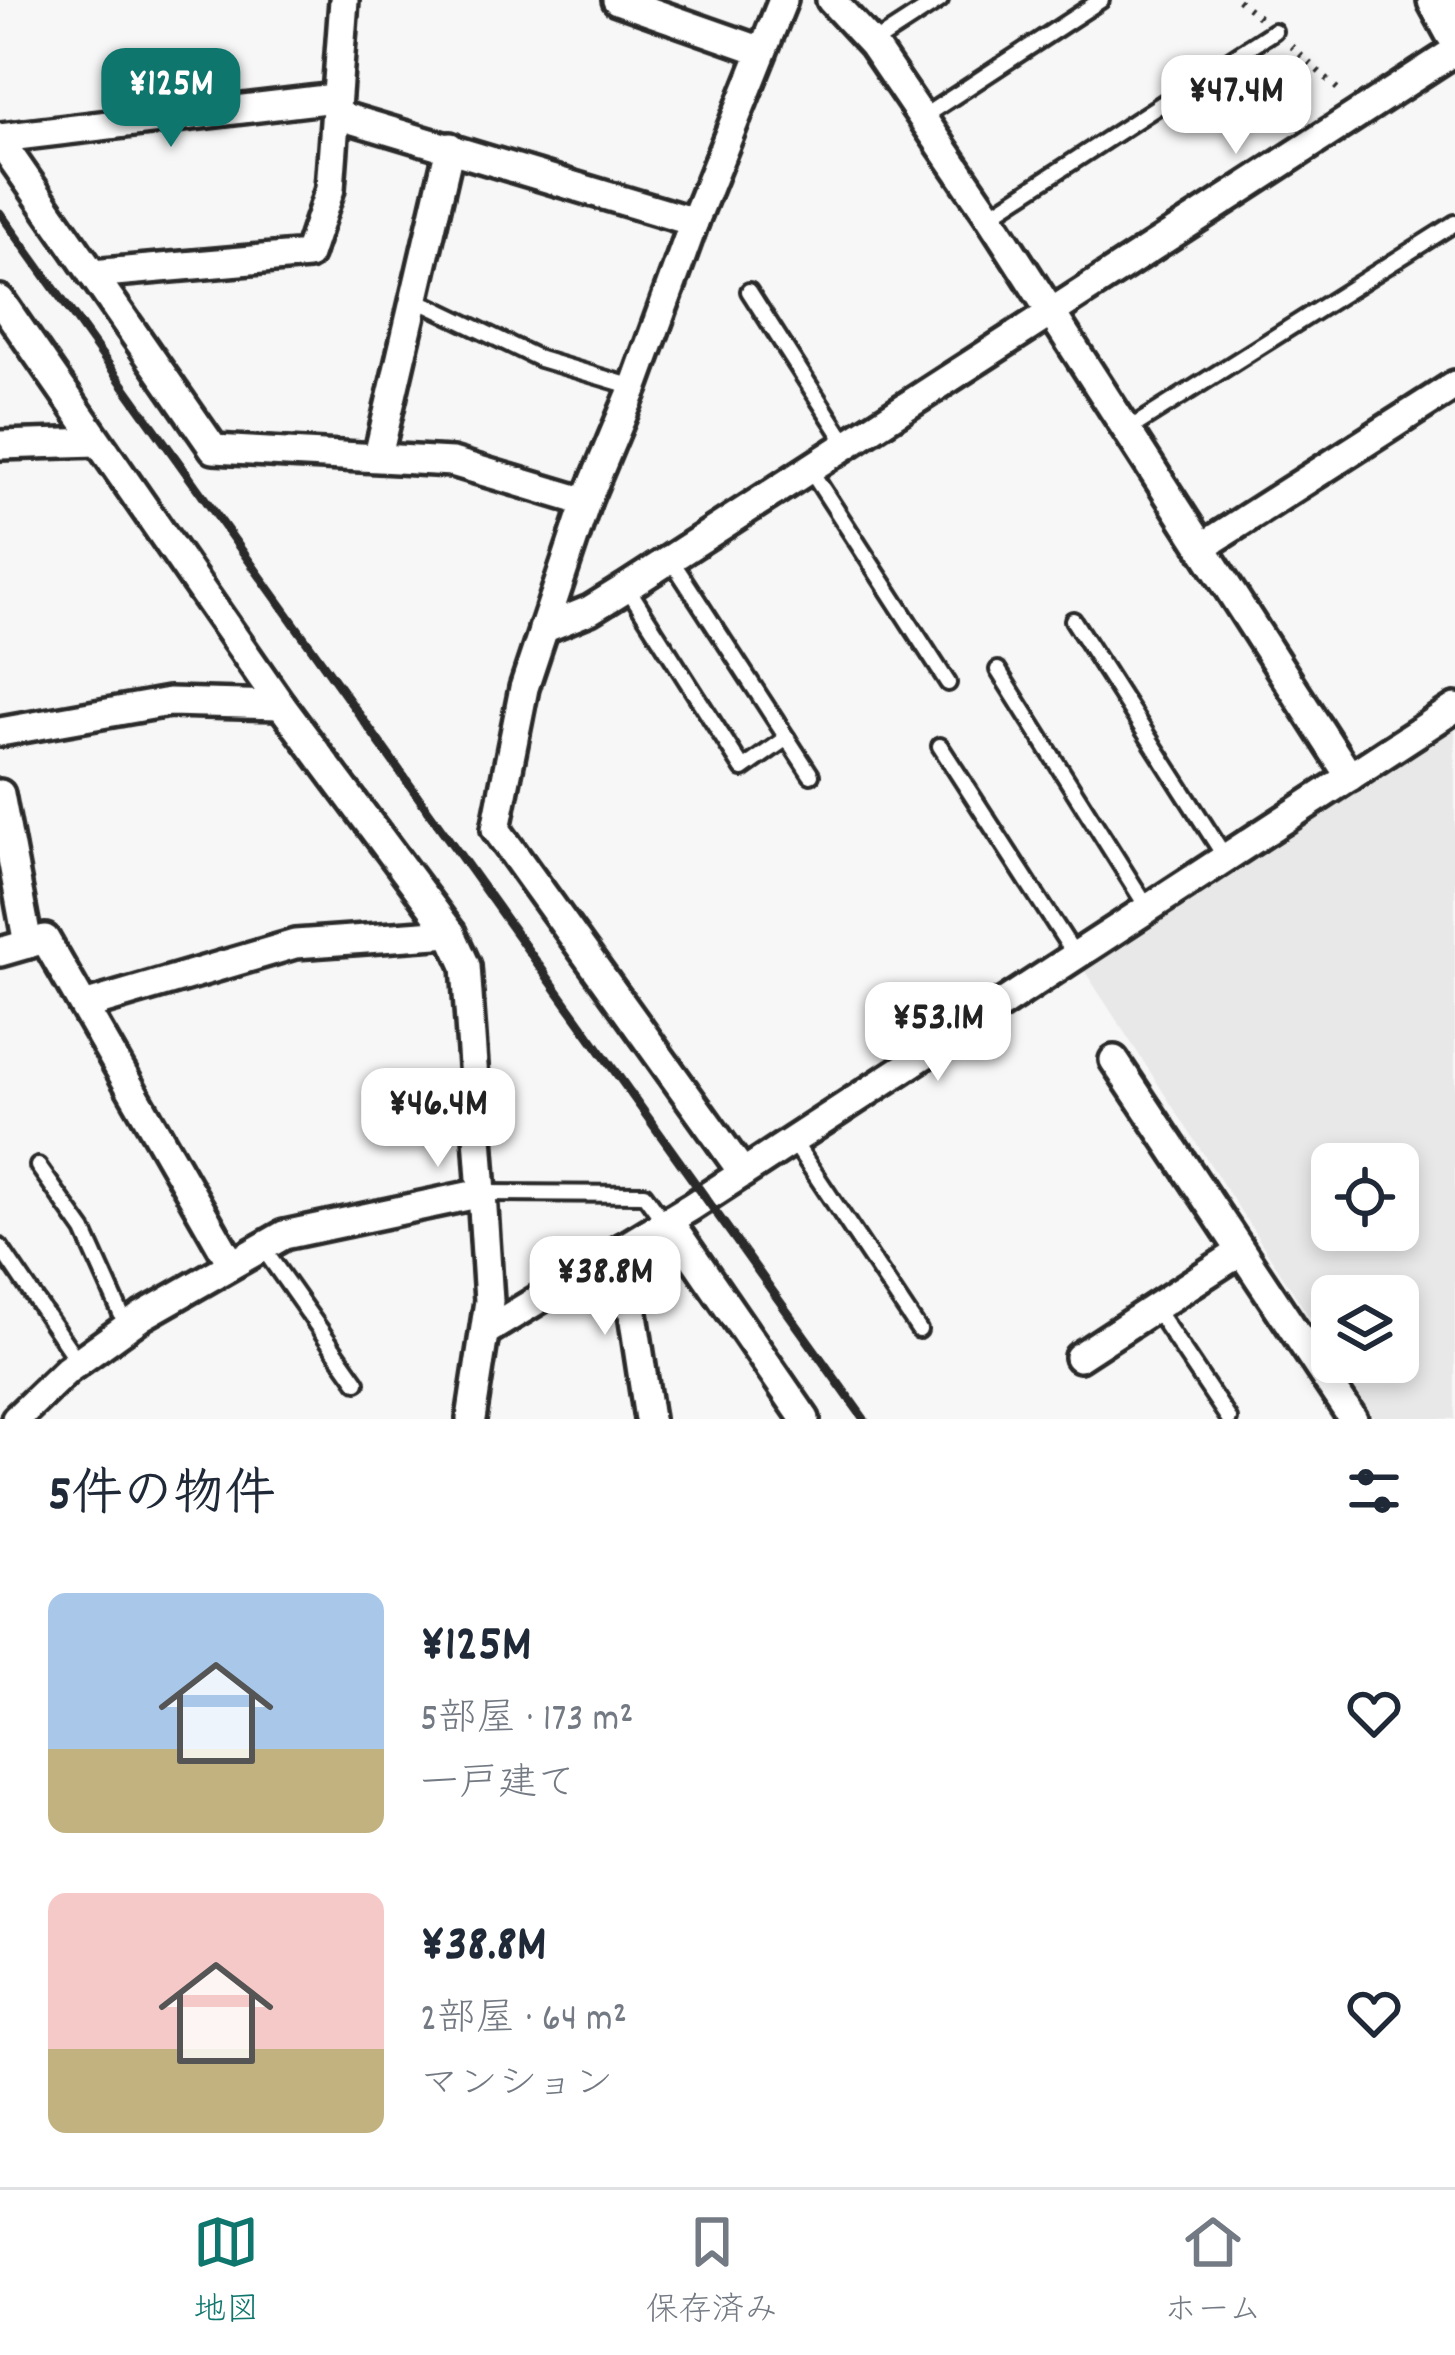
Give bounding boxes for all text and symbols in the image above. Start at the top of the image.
pin: ¥125M [87,48,255,150]
pin: ¥47.4M [1138,55,1334,157]
text: ¥125M [128,59,214,114]
text: ¥47.4M [1188,66,1284,121]
pin: ¥53.1M [840,982,1036,1084]
text: ¥53.1M [892,993,984,1048]
pin: ¥46.4M [340,1068,536,1170]
text: ¥46.4M [388,1079,488,1134]
map controls [1311,1143,1419,1383]
button: locate [1311,1143,1419,1251]
pin: ¥38.8M [507,1236,703,1338]
text: ¥38.8M [557,1247,653,1302]
button: layers [1311,1275,1419,1383]
icon: filters [1341,1458,1407,1524]
text: 5件の物件 [48,1462,276,1534]
text: ¥125M [420,1612,532,1684]
icon: home [144,1641,288,1785]
icon: heart [1341,1680,1407,1746]
text: 5部屋 · 173 m² [420,1694,634,1749]
text: 一戸建て [420,1759,576,1814]
text: ¥38.8M [420,1912,547,1984]
icon: home [144,1941,288,2085]
icon: heart [1341,1980,1407,2046]
text: 2部屋 · 64 m² [420,1994,627,2049]
text: マンション [420,2059,613,2114]
tab: 地図 [193,2209,259,2336]
tab: 保存済み [646,2209,778,2336]
tab: ホーム [1164,2209,1262,2336]

